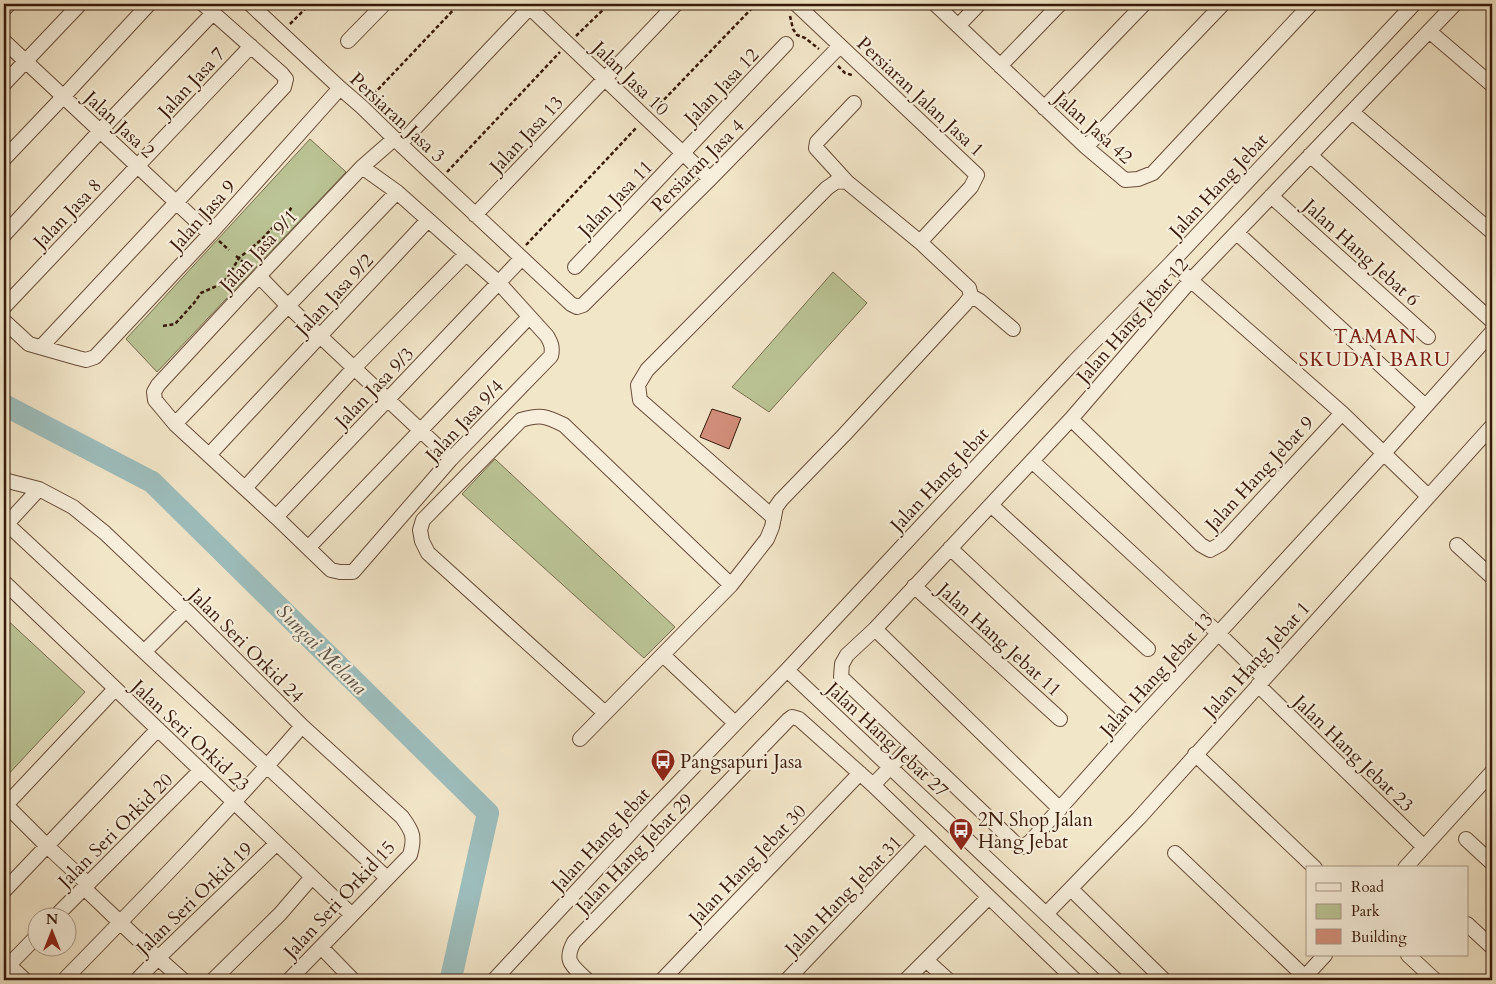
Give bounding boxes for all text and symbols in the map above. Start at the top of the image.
street label: Persiaran Jalan Jasa 1 [851,31,990,163]
street label: Jalan Jasa 10 [584,33,675,122]
street label: Jalan Jasa 7 [150,42,231,126]
street label: Jalan Jasa 12 [676,42,765,133]
street label: Persiaran Jasa 3 [344,67,451,169]
street label: Jalan Jasa 2 [76,83,160,164]
street label: Jalan Jasa 42 [1046,84,1138,170]
street label: Jalan Jasa 13 [482,90,569,181]
street label: Persiaran Jasa 4 [645,113,750,218]
street label: Jalan Hang Jebat [1162,128,1274,246]
street label: Jalan Jasa 11 [570,155,659,245]
street label: Jalan Jasa 8 [26,173,108,256]
street label: Jalan Jasa 9 [162,174,242,259]
street label: Jalan Hang Jebat 6 [1295,191,1425,312]
street label: Jalan Jasa 9/1 [212,204,304,300]
street label: Jalan Jasa 9/2 [288,248,380,344]
street label: Jalan Hang Jebat 12 [1069,252,1195,391]
district label: TAMAN SKUDAI BARU [1299,323,1451,373]
street label: Jalan Jasa 9/3 [327,341,420,436]
street label: Jalan Jasa 9/4 [418,374,510,470]
street label: Jalan Hang Jebat 9 [1198,410,1320,539]
street label: Jalan Hang Jebat [883,422,995,540]
street label: Jalan Hang Jebat 11 [930,575,1067,702]
street label: Jalan Seri Orkid 24 [181,580,310,709]
street label: Jalan Hang Jebat 1 [1195,596,1316,726]
water label: Sungai Melana [270,598,373,701]
street label: Jalan Hang Jebat 13 [1092,607,1219,744]
street label: Jalan Seri Orkid 23 [123,672,255,797]
street label: Jalan Hang Jebat 27 [818,674,954,803]
street label: Jalan Hang Jebat 23 [1285,687,1419,818]
bus stop icon: Pangsapuri Jasa [650,748,676,782]
place label: Pangsapuri Jasa [680,749,803,775]
street label: Jalan Seri Orkid 20 [50,767,179,896]
street label: Jalan Hang Jebat [544,782,656,900]
street label: Jalan Hang Jebat 29 [568,788,699,922]
street label: Jalan Hang Jebat 30 [681,799,812,933]
place label: 2N Shop Jalan Hang Jebat [978,807,1093,855]
bus stop icon: 2N Shop Jalan Hang Jebat [948,817,974,851]
street label: Jalan Hang Jebat 31 [777,830,908,964]
street label: Jalan Seri Orkid 15 [276,835,401,967]
street label: Jalan Seri Orkid 19 [129,836,259,963]
legend [1306,866,1468,956]
text: Road [1351,877,1384,897]
text: Park [1351,901,1380,921]
north arrow [28,906,78,956]
text: N [46,910,58,929]
text: Building [1351,927,1407,947]

